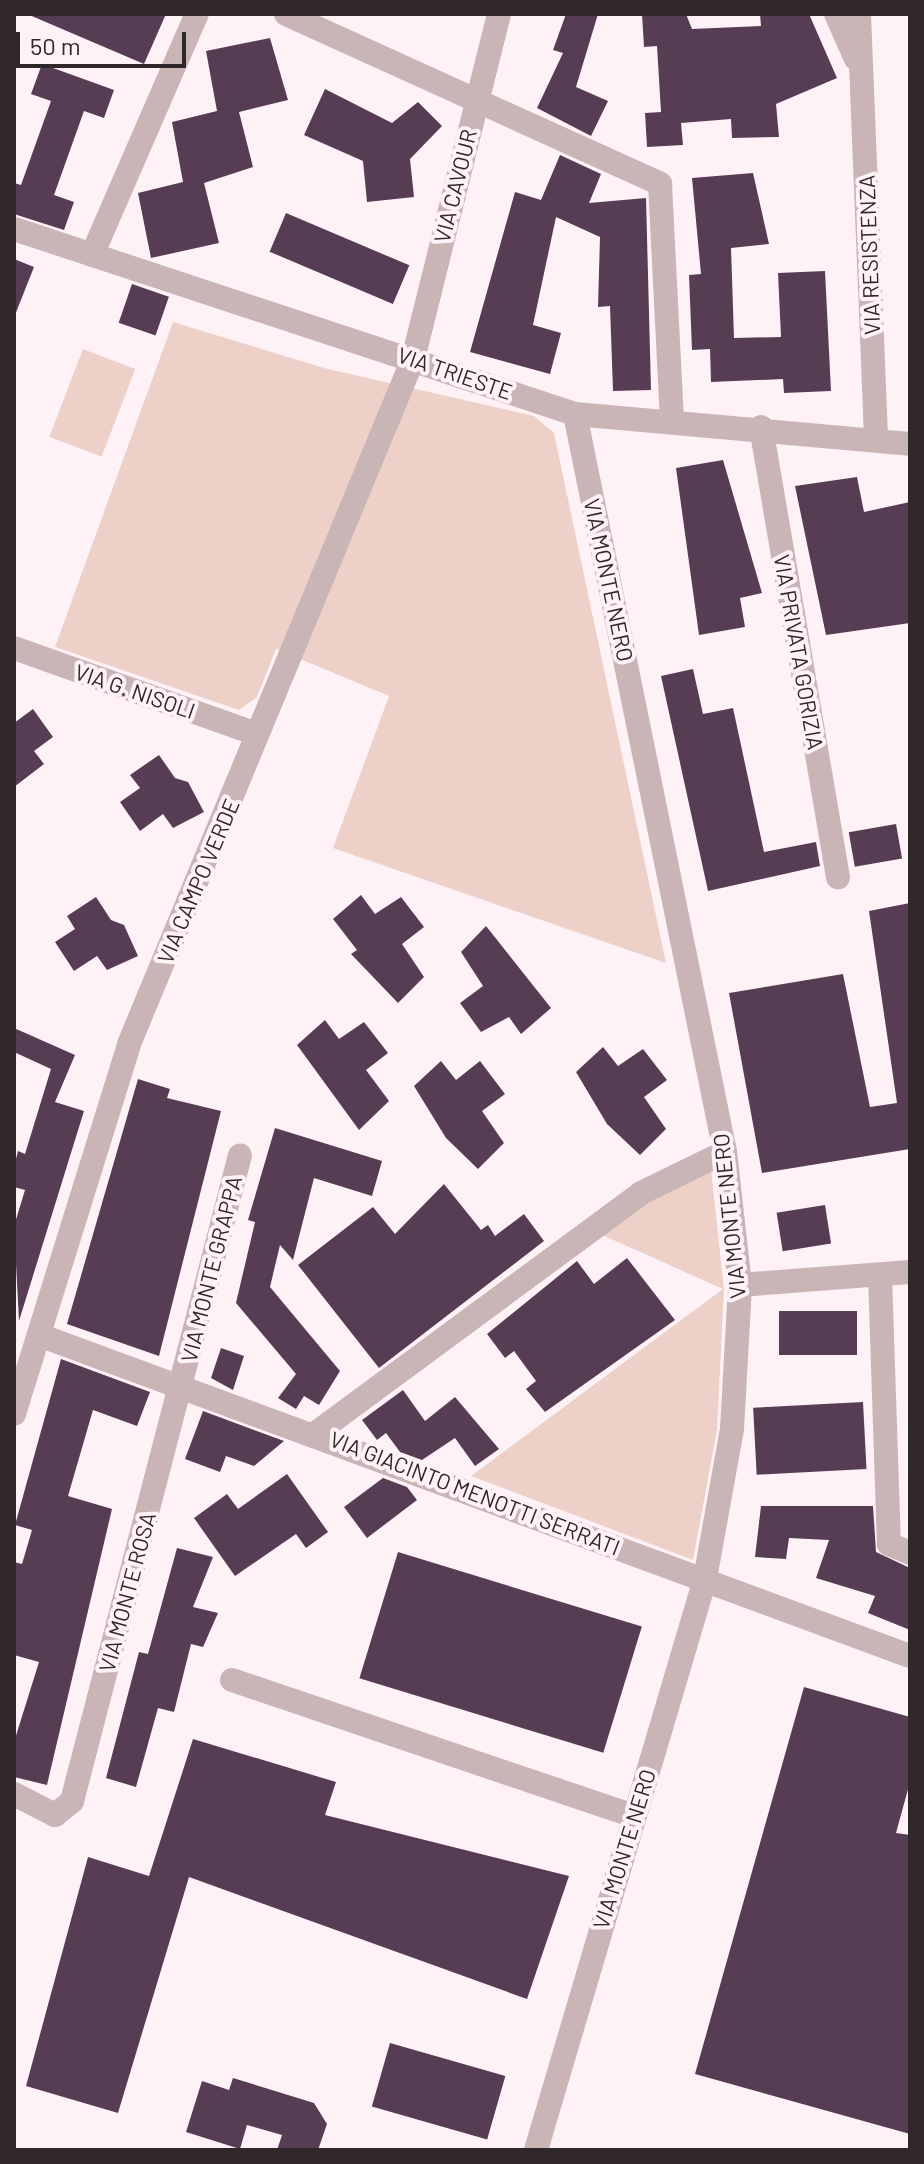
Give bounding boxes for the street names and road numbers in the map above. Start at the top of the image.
street label: VIA CAVOUR [428,127,482,245]
street label: VIA RESISTENZA [853,174,885,336]
street label: VIA TRIESTE [394,341,516,405]
street label: VIA MONTE NERO [579,496,639,664]
street label: VIA PRIVATA GORIZIA [769,552,829,752]
street label: VIA G. NISOLI [71,658,199,724]
street label: VIA CAMPO VERDE [151,795,245,967]
street label: VIA MONTE NERO [707,1132,751,1300]
street label: VIA MONTE GRAPPA [175,1173,247,1365]
street label: VIA GIACINTO MENOTTI SERRATI [326,1425,624,1561]
street label: VIA MONTE ROSA [93,1509,161,1675]
street label: VIA MONTE NERO [587,1766,661,1932]

